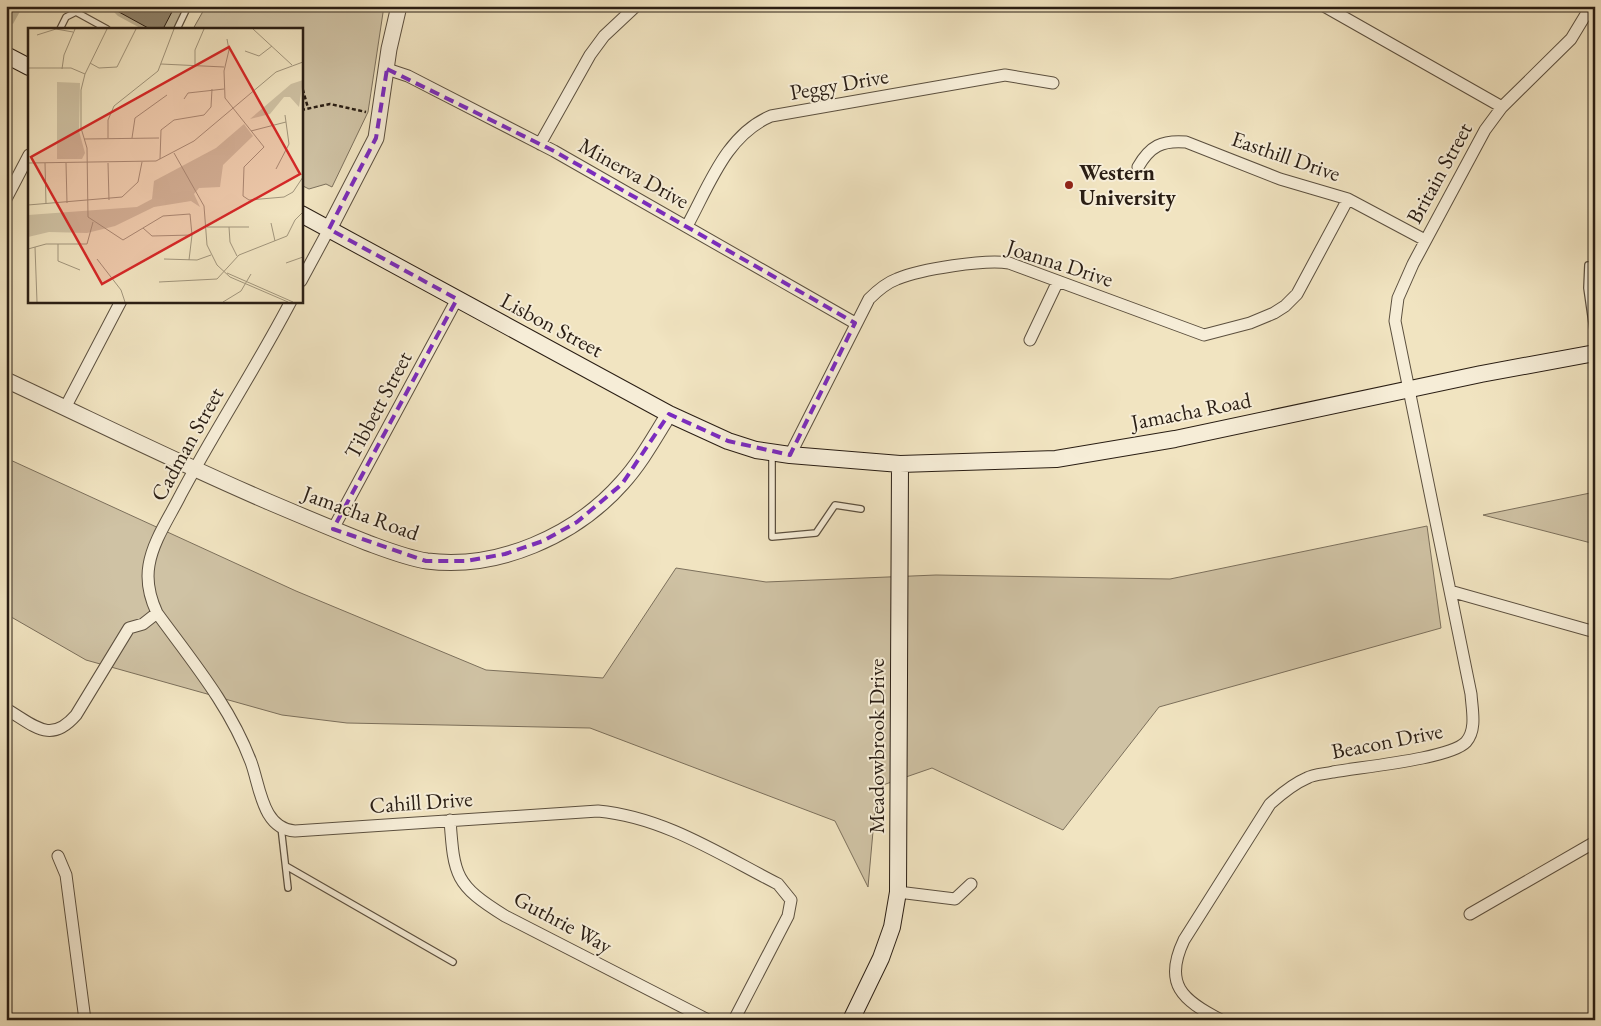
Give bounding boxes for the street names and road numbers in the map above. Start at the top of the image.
street label: Peggy Drive [787,61,891,107]
street label: Britain Street [1399,117,1479,229]
street label: Easthill Drive [1228,124,1345,188]
street label: Minerva Drive [574,131,695,216]
street label: Joanna Drive [1001,232,1117,294]
street label: Lisbon Street [496,286,608,364]
street label: Tibbett Street [338,346,419,464]
street label: Cadman Street [144,382,230,506]
street label: Jamacha Road [1127,385,1254,437]
street label: Jamacha Road [297,478,424,548]
street label: Meadowbrook Drive [862,658,891,834]
street label: Beacon Drive [1329,716,1445,766]
street label: Cahill Drive [369,784,474,820]
street label: Guthrie Way [509,884,618,960]

